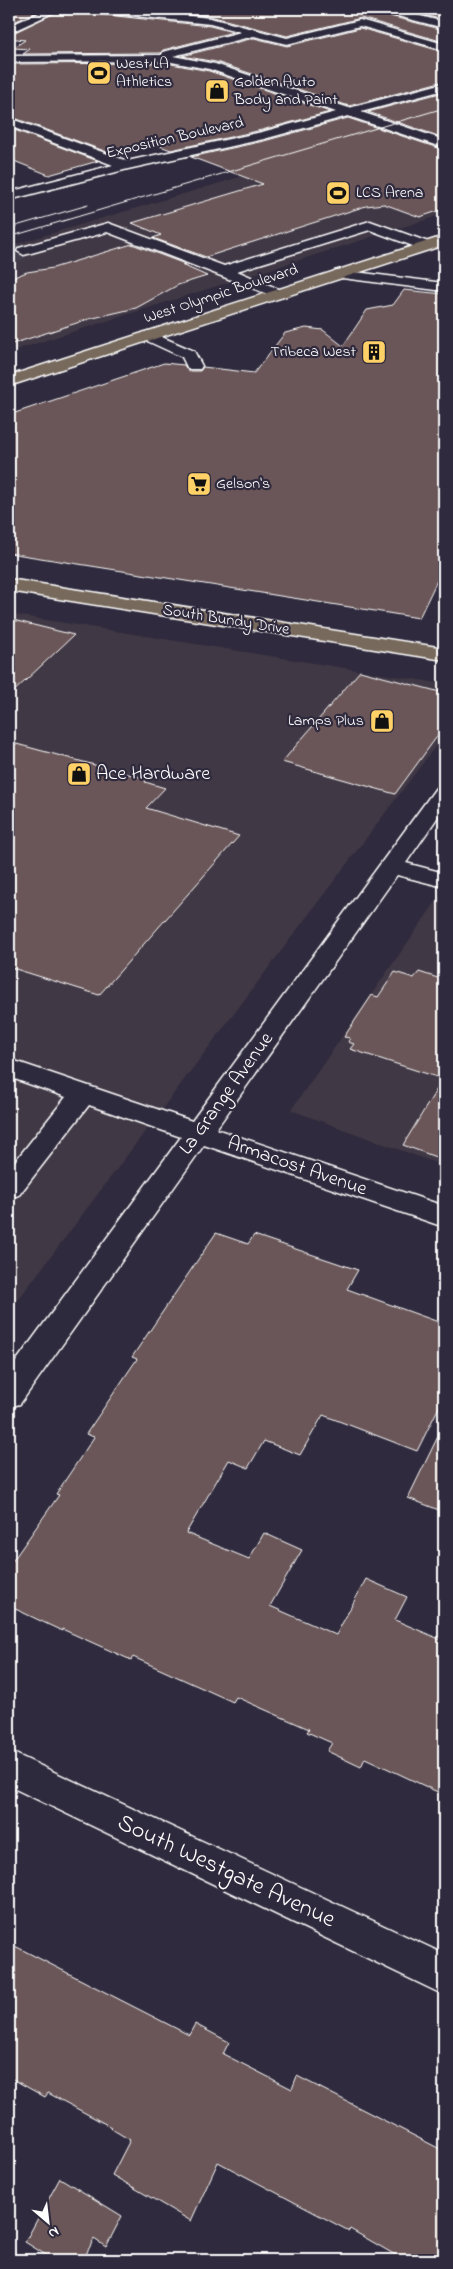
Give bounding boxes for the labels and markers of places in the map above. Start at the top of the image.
place label: West LA Athletics [116,52,172,94]
sports icon: West LA Athletics [86,60,112,86]
place label: Golden Auto Body and Paint [233,70,338,112]
shop icon: Golden Auto Body and Paint [204,78,230,104]
sports icon: LCS Arena [325,180,351,206]
place label: LCS Arena [356,181,424,205]
building icon: Tribeca West [361,339,387,365]
place label: Tribeca West [271,340,357,364]
supermarket icon: Gelson's [186,471,212,497]
place label: Gelson's [216,472,270,496]
shop icon: Lamps Plus [369,708,395,734]
place label: Lamps Plus [288,709,364,733]
place label: Ace Hardware [96,760,210,789]
shop icon: Ace Hardware [66,761,92,787]

